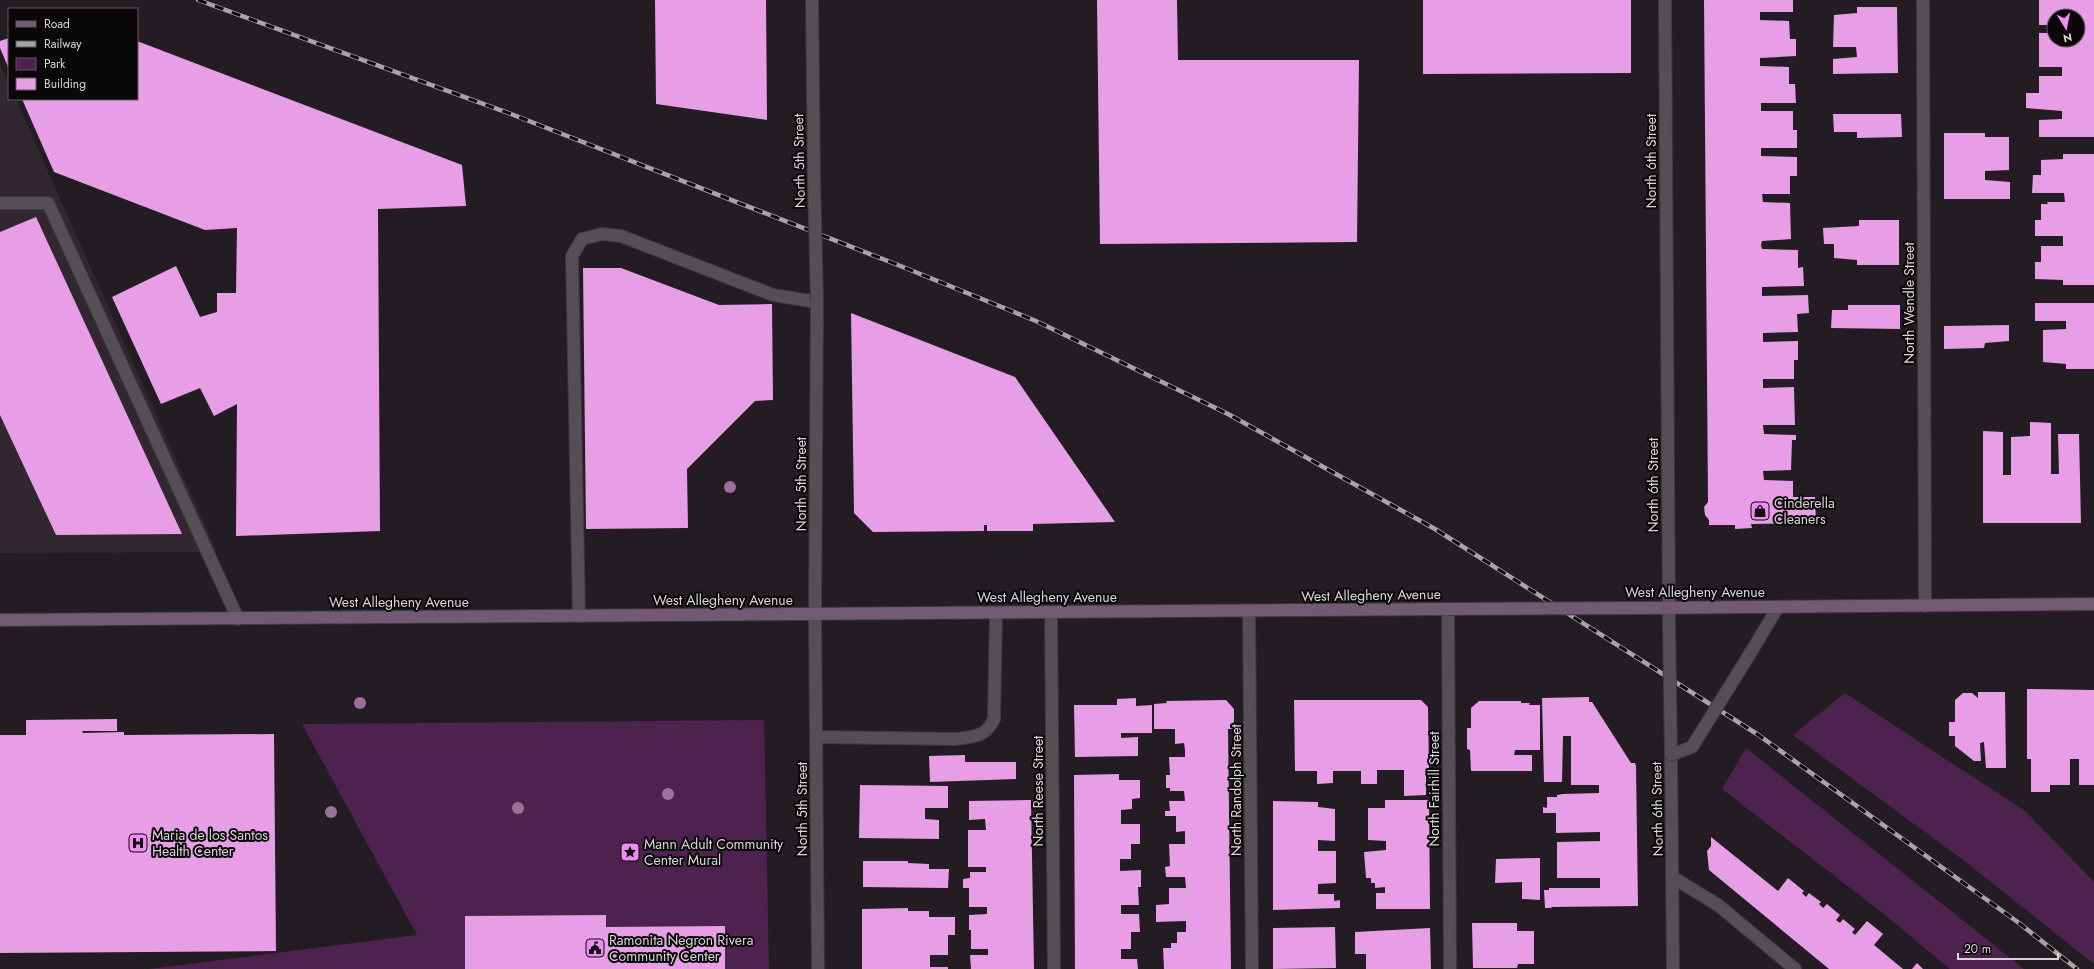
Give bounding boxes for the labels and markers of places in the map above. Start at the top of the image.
place label: Cinderella Cleaners [1774,493,1835,529]
shop icon: Cinderella Cleaners [1749,500,1771,522]
place label: Maria de los Santos Health Center [152,825,268,861]
hospital icon: Maria de los Santos Health Center [127,832,149,854]
place label: Mann Adult Community Center Mural [644,834,784,870]
place icon: Mann Adult Community Center Mural [619,841,641,863]
place label: Ramonita Negron Rivera Community Center [609,930,753,966]
public building icon: Ramonita Negron Rivera Community Center [584,937,606,959]

